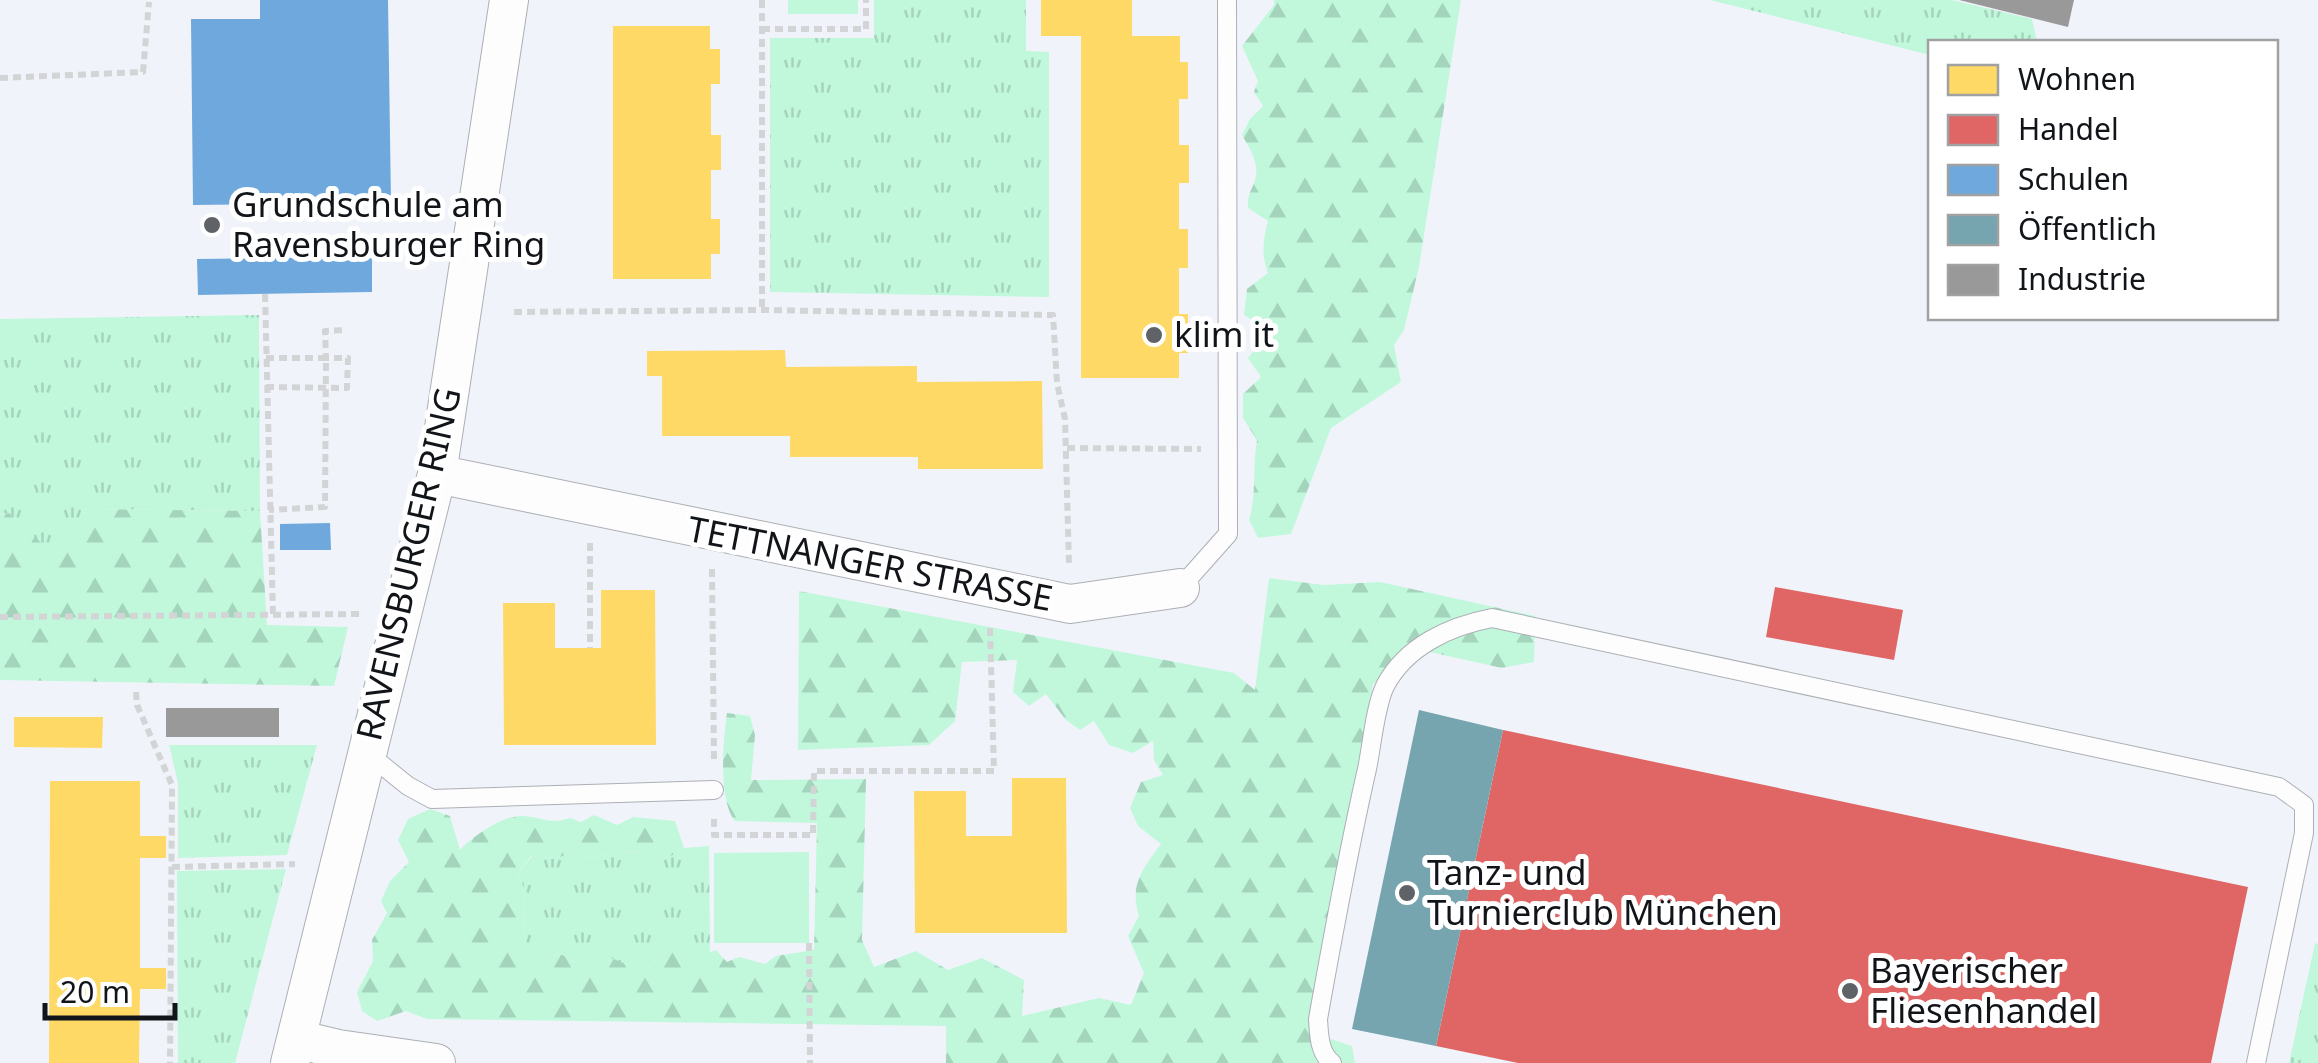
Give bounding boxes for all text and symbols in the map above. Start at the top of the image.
legend [1928,40,2278,320]
text: Wohnen [2018,58,2136,99]
text: Handel [2018,108,2119,149]
text: Schulen [2018,158,2129,199]
place label: Grundschule am Ravensburger Ring [232,180,545,267]
text: Öffentlich [2018,208,2157,249]
marker: Grundschule am Ravensburger Ring [201,214,223,236]
text: Industrie [2018,258,2146,299]
place label: klim it [1174,310,1274,357]
marker: klim it [1143,324,1165,346]
street label: RAVENSBURGER RING [344,383,471,745]
street label: TETTNANGER STRASSE [684,504,1057,621]
place label: Tanz- und Turnierclub München [1427,848,1778,935]
marker: Tanz- und Turnierclub München [1396,882,1418,904]
place label: Bayerischer Fliesenhandel [1870,946,2097,1033]
scale bar [45,958,175,1020]
text: 20 m [60,971,130,1012]
marker: Bayerischer Fliesenhandel [1839,980,1861,1002]

